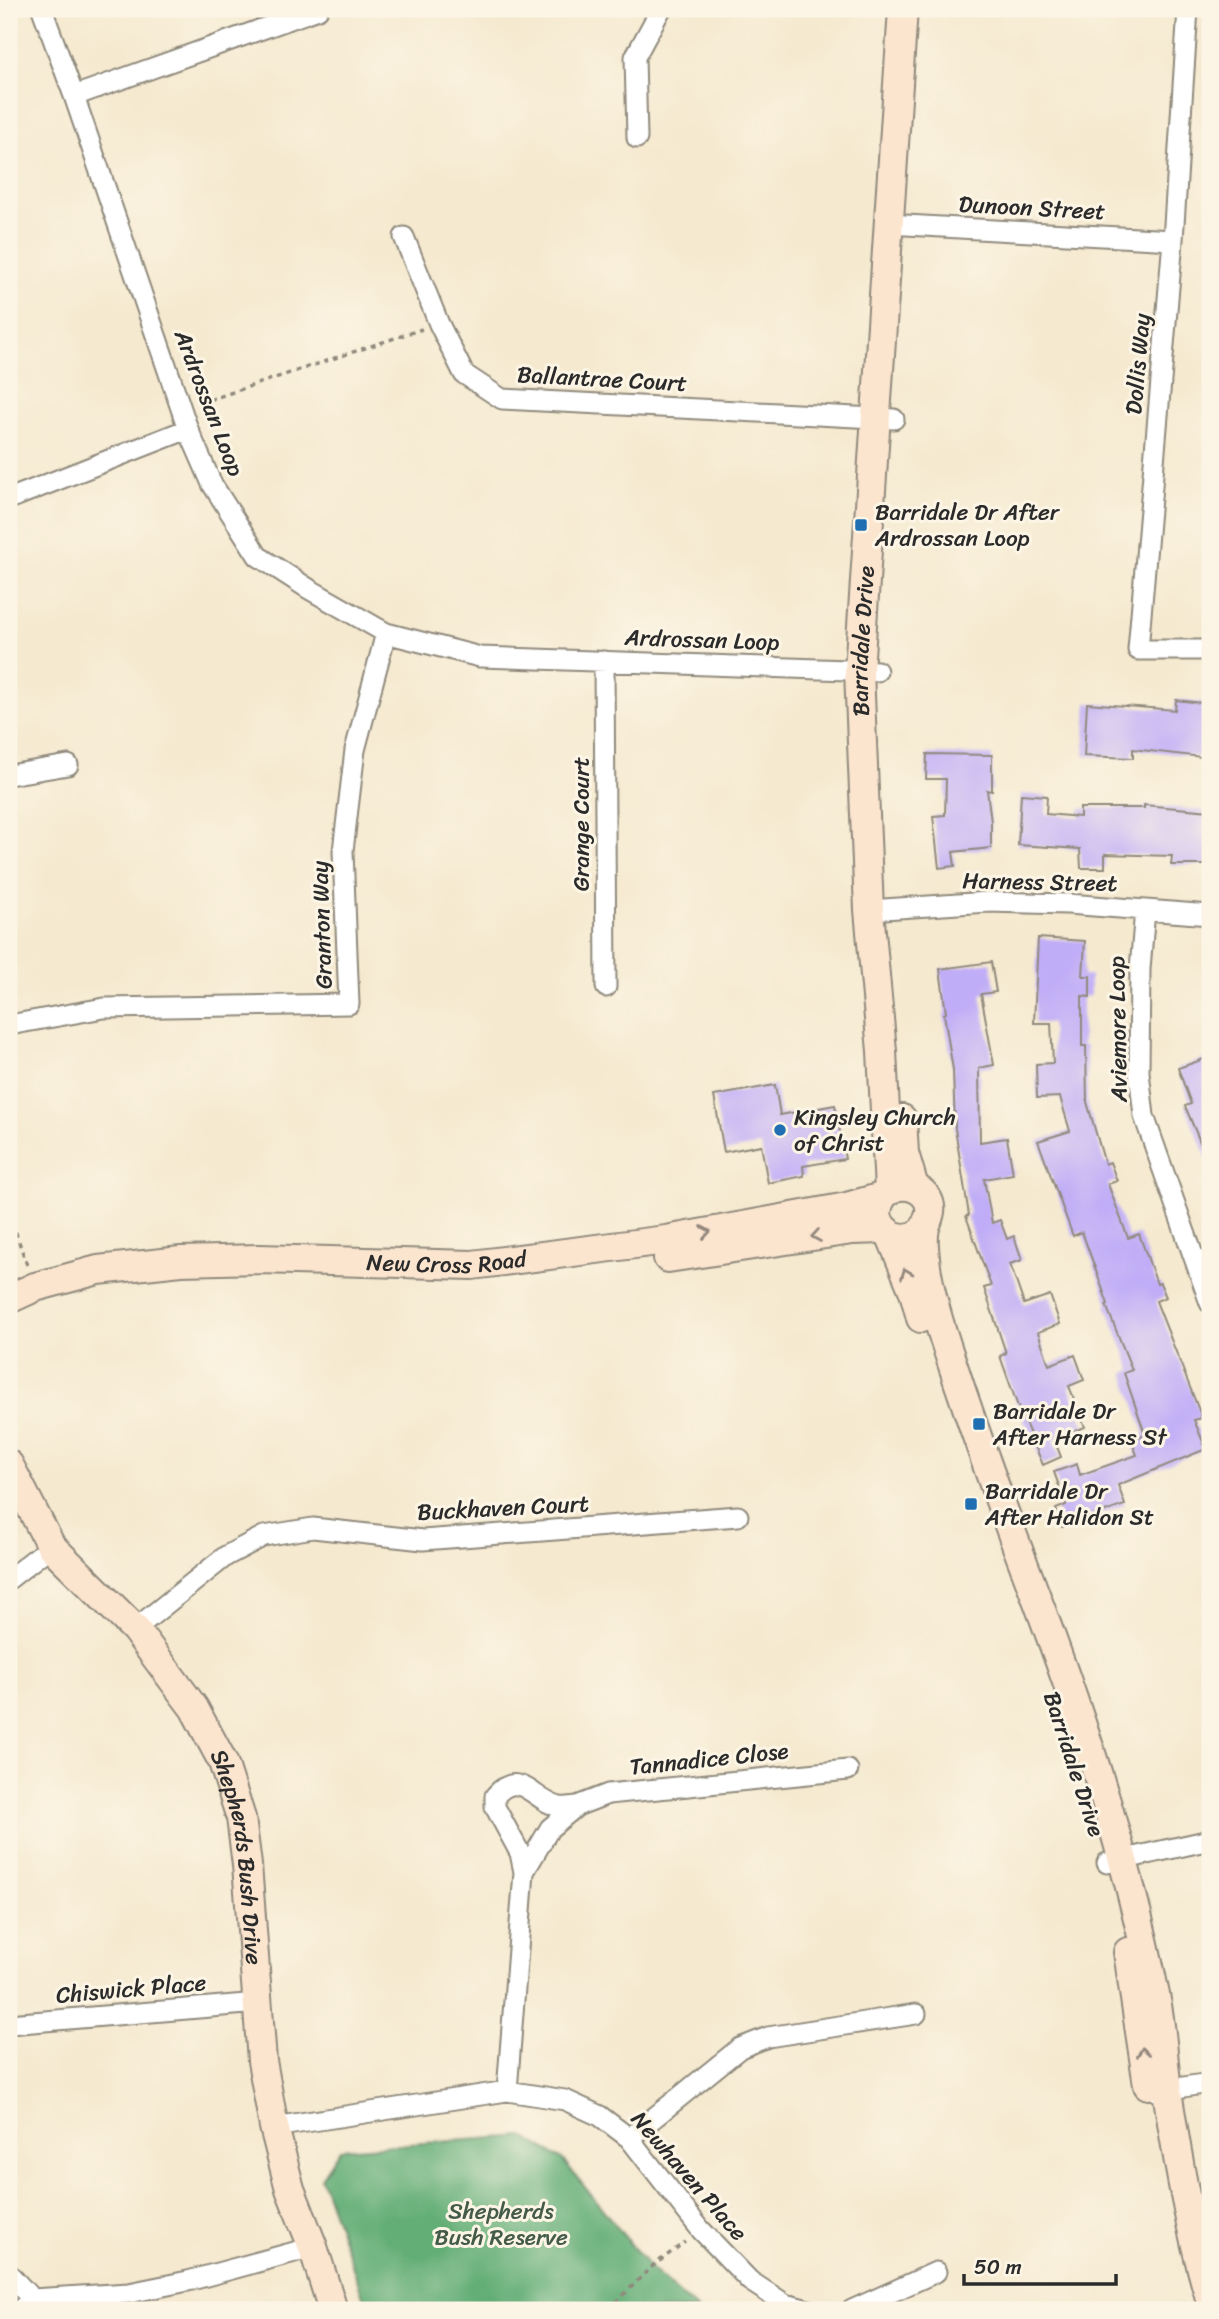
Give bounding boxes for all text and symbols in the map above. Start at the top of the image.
street label: Dunoon Street [958,184,1106,232]
street label: Dollis Way [1113,312,1163,416]
street label: Ardrossan Loop [162,322,256,483]
street label: Ballantrae Court [516,354,688,404]
place label: Barridale Dr After Ardrossan Loop [874,492,1061,559]
marker: Barridale Dr After Ardrossan Loop [853,517,869,533]
street label: Barridale Drive [838,565,886,717]
street label: Ardrossan Loop [623,617,780,663]
street label: Grange Court [561,757,602,891]
street label: Granton Way [299,860,345,990]
street label: Harness Street [962,860,1118,904]
street label: Aviemore Loop [1096,956,1140,1103]
place label: Kingsley Church of Christ [794,1097,956,1164]
marker: Kingsley Church of Christ [772,1122,788,1138]
one-way arrow [700,1226,712,1241]
one-way arrow [810,1228,822,1243]
street label: New Cross Road [366,1237,531,1285]
one-way arrow [901,1267,915,1279]
place label: Barridale Dr After Harness St [992,1391,1168,1458]
marker: Barridale Dr After Harness St [971,1416,987,1432]
place label: Barridale Dr After Halidon St [984,1471,1154,1538]
street label: Buckhaven Court [416,1483,590,1533]
marker: Barridale Dr After Halidon St [963,1496,979,1512]
street label: Barridale Drive [1031,1686,1117,1842]
street label: Tannadice Close [628,1730,790,1788]
street label: Shepherds Bush Drive [199,1741,275,1966]
street label: Chiswick Place [54,1962,208,2016]
one-way arrow [1136,2046,1151,2057]
street label: Newhaven Place [620,2101,758,2251]
park label: Shepherds Bush Reserve [434,2191,568,2258]
scale bar [964,2242,1116,2286]
text: 50 m [974,2248,1022,2286]

